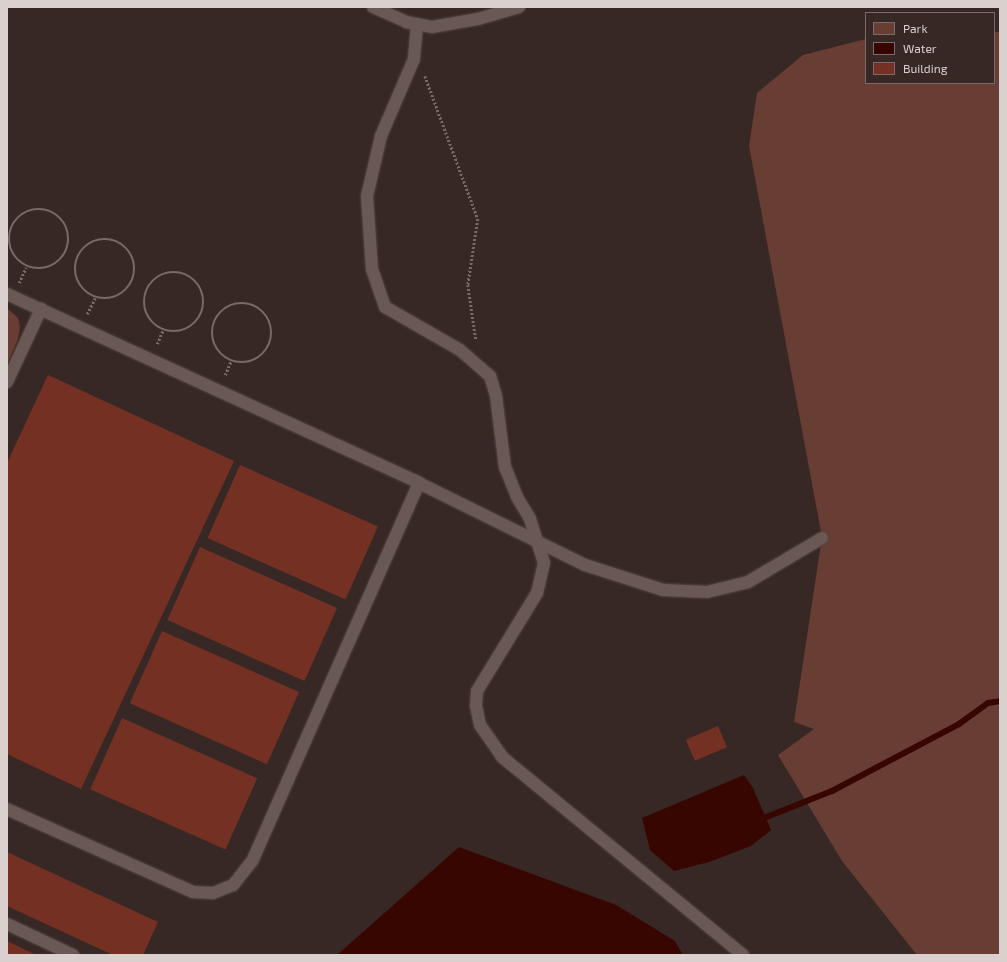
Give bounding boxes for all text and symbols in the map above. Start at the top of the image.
legend [865,12,995,84]
text: Park [903,21,928,35]
text: Water [903,41,937,55]
text: Building [903,61,947,75]

